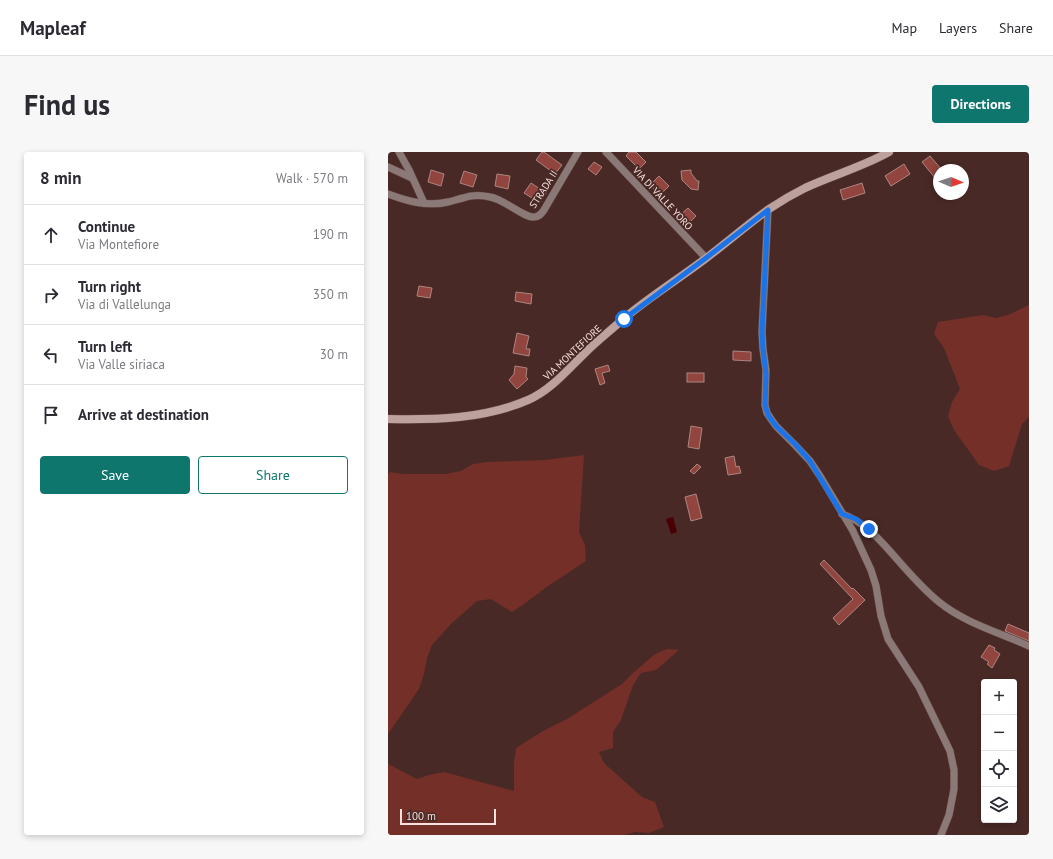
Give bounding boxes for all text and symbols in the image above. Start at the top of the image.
text: Mapleaf [20,16,86,40]
text: Map [891,19,917,37]
text: Layers [939,19,977,37]
text: Share [999,19,1033,37]
button: Directions [932,85,1029,123]
text: Find us [24,86,110,123]
street label: VIA DI VALLE YORO [629,163,695,233]
north arrow [933,164,969,200]
text: 8 min [40,167,81,189]
street label: STRADA II [526,168,560,211]
text: Walk · 570 m [276,170,348,187]
text: Continue [78,217,135,236]
icon: ahead [40,224,62,246]
text: 190 m [313,226,348,243]
text: Via Montefiore [78,236,159,253]
text: Turn right [78,277,141,296]
icon: right [40,284,62,306]
text: 350 m [313,286,348,303]
text: Via di Vallelunga [78,296,171,313]
route start [615,310,633,328]
street label: VIA MONTEFIORE [540,322,604,383]
text: Turn left [78,337,132,356]
icon: left [40,344,62,366]
text: 30 m [320,346,348,363]
text: Via Valle siriaca [78,356,165,373]
icon: arrive [40,404,62,426]
text: Arrive at destination [78,405,209,424]
button: Save [40,456,190,494]
button: Share [198,456,348,494]
route end [860,520,878,538]
map controls [981,679,1017,823]
button: + [981,679,1017,715]
button: − [981,715,1017,751]
button: locate [981,751,1017,787]
button: layers [981,787,1017,823]
scale bar [400,807,496,826]
text: 100 m [406,809,436,823]

